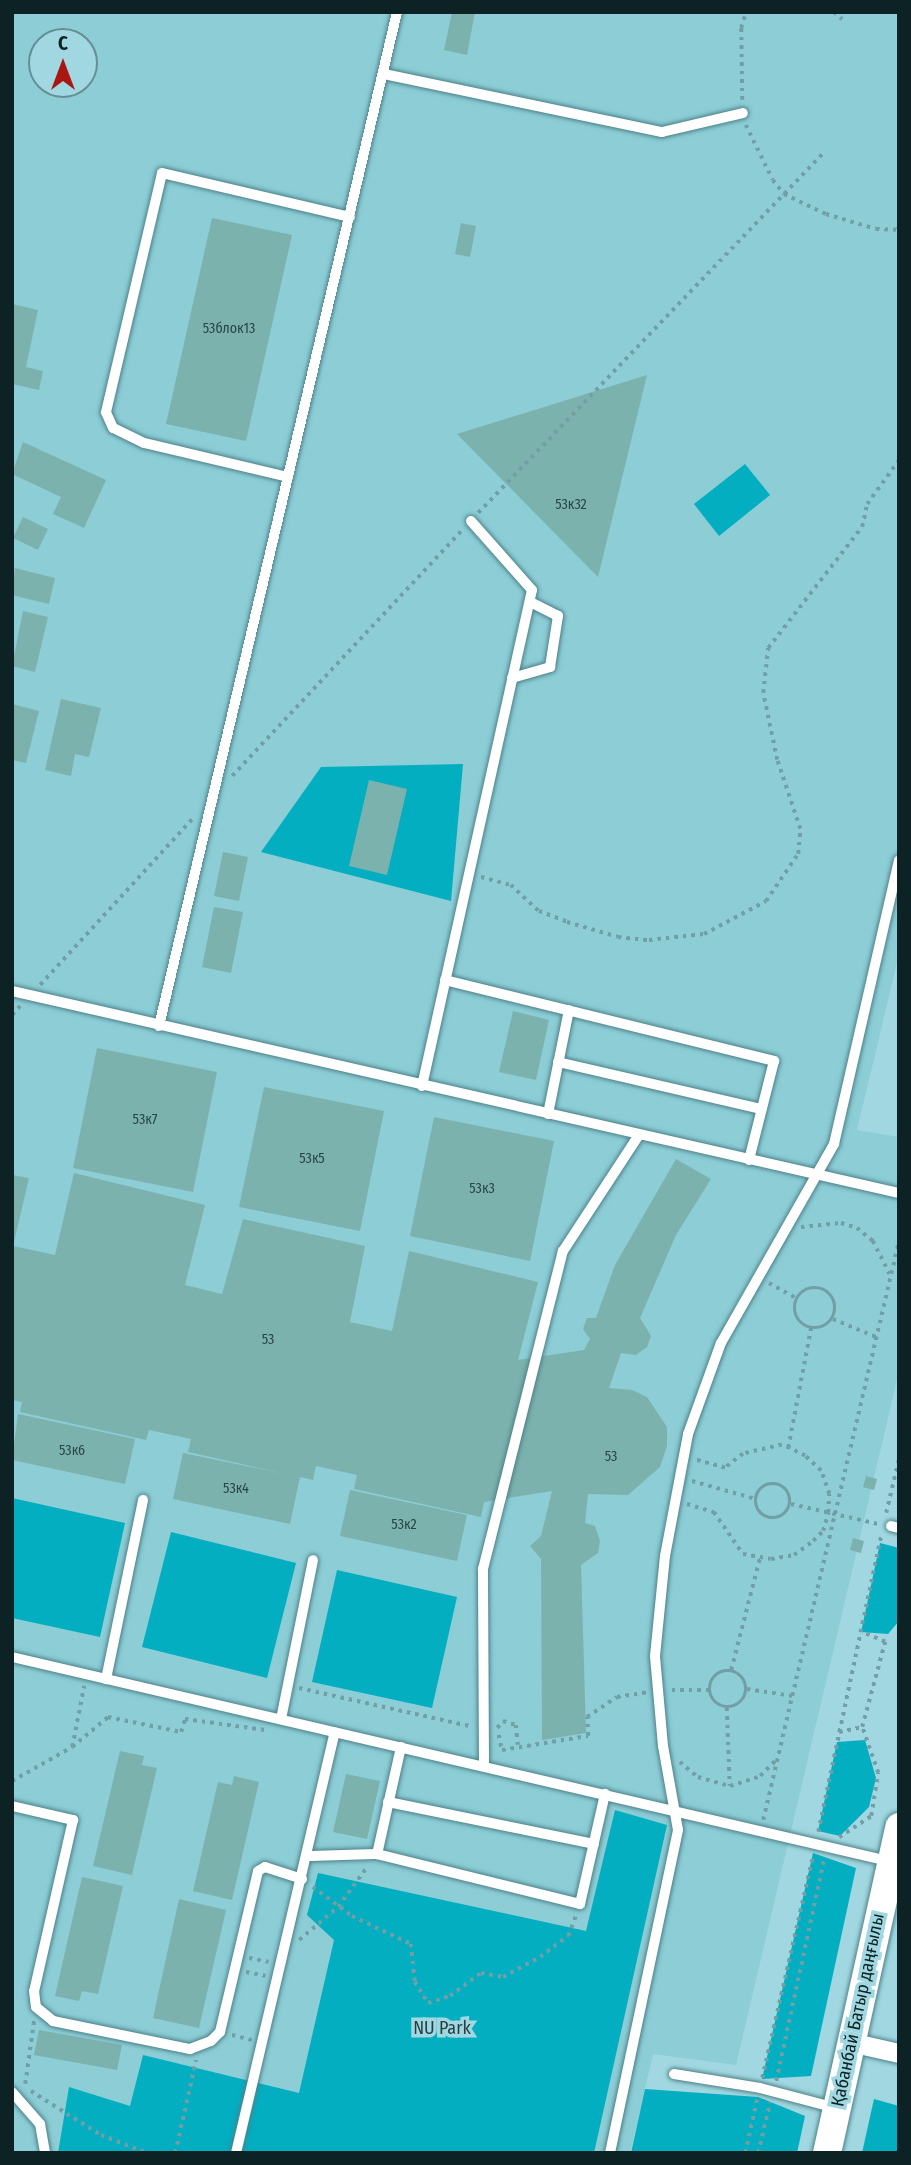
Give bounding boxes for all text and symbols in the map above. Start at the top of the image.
north arrow [28,28,98,98]
text: С [58,32,68,55]
house number: 53блок13 [203,321,255,337]
house number: 53к32 [555,497,587,513]
house number: 53к7 [133,1112,157,1128]
house number: 53к5 [299,1151,325,1167]
house number: 53к3 [469,1181,495,1197]
house number: 53 [262,1332,274,1348]
house number: 53к6 [59,1443,85,1459]
house number: 53 [605,1449,617,1465]
house number: 53к4 [223,1481,249,1497]
house number: 53к2 [391,1517,417,1533]
street label: Қабанбай Батыр даңғылы [827,1911,889,2109]
park label: NU Park [413,2017,471,2039]

